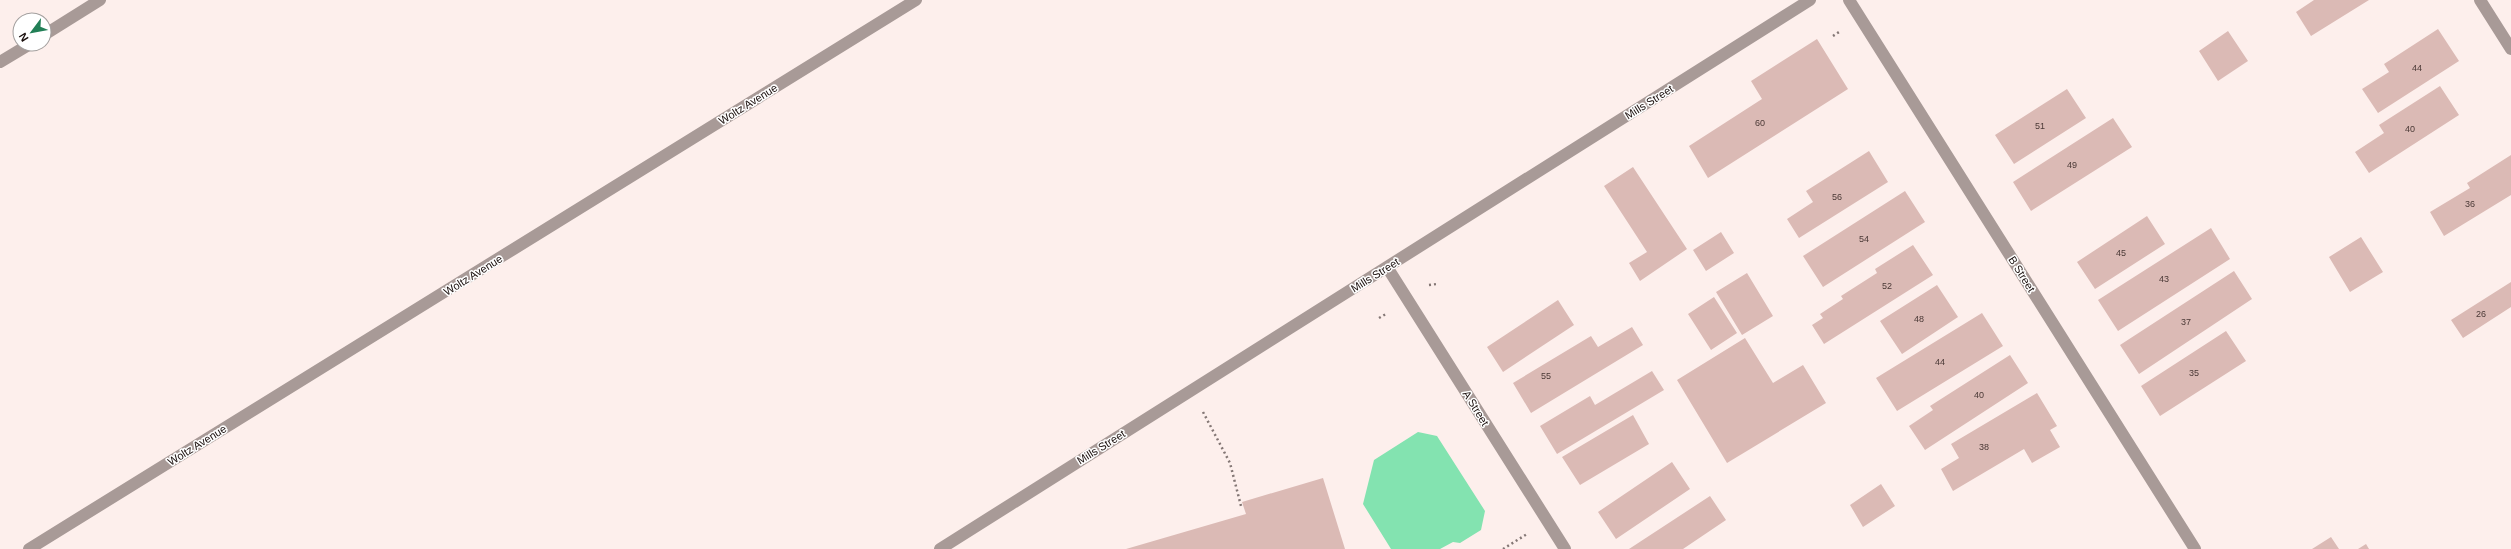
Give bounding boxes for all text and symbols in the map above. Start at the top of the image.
north arrow [12,12,52,52]
text: N [16,31,31,44]
house number: 44 [2412,63,2422,73]
street label: Woltz Avenue [716,81,780,127]
street label: Mills Street [1623,82,1675,122]
house number: 60 [1755,118,1765,128]
house number: 51 [2035,121,2045,131]
house number: 40 [2405,124,2415,134]
house number: 49 [2067,160,2077,170]
house number: 56 [1832,192,1842,202]
house number: 36 [2465,199,2475,209]
house number: 54 [1859,234,1869,244]
house number: 45 [2116,248,2126,258]
street label: Woltz Avenue [441,252,505,298]
street label: B Street [2006,254,2038,294]
street label: Mills Street [1349,255,1401,295]
house number: 43 [2159,274,2169,284]
house number: 52 [1882,281,1892,291]
house number: 26 [2476,309,2486,319]
house number: 48 [1914,314,1924,324]
house number: 37 [2181,317,2191,327]
house number: 44 [1935,357,1945,367]
house number: 35 [2189,368,2199,378]
house number: 55 [1541,371,1551,381]
street label: A Street [1461,388,1491,428]
house number: 40 [1974,390,1984,400]
street label: Woltz Avenue [165,422,229,468]
street label: Mills Street [1075,427,1127,467]
house number: 38 [1979,442,1989,452]

